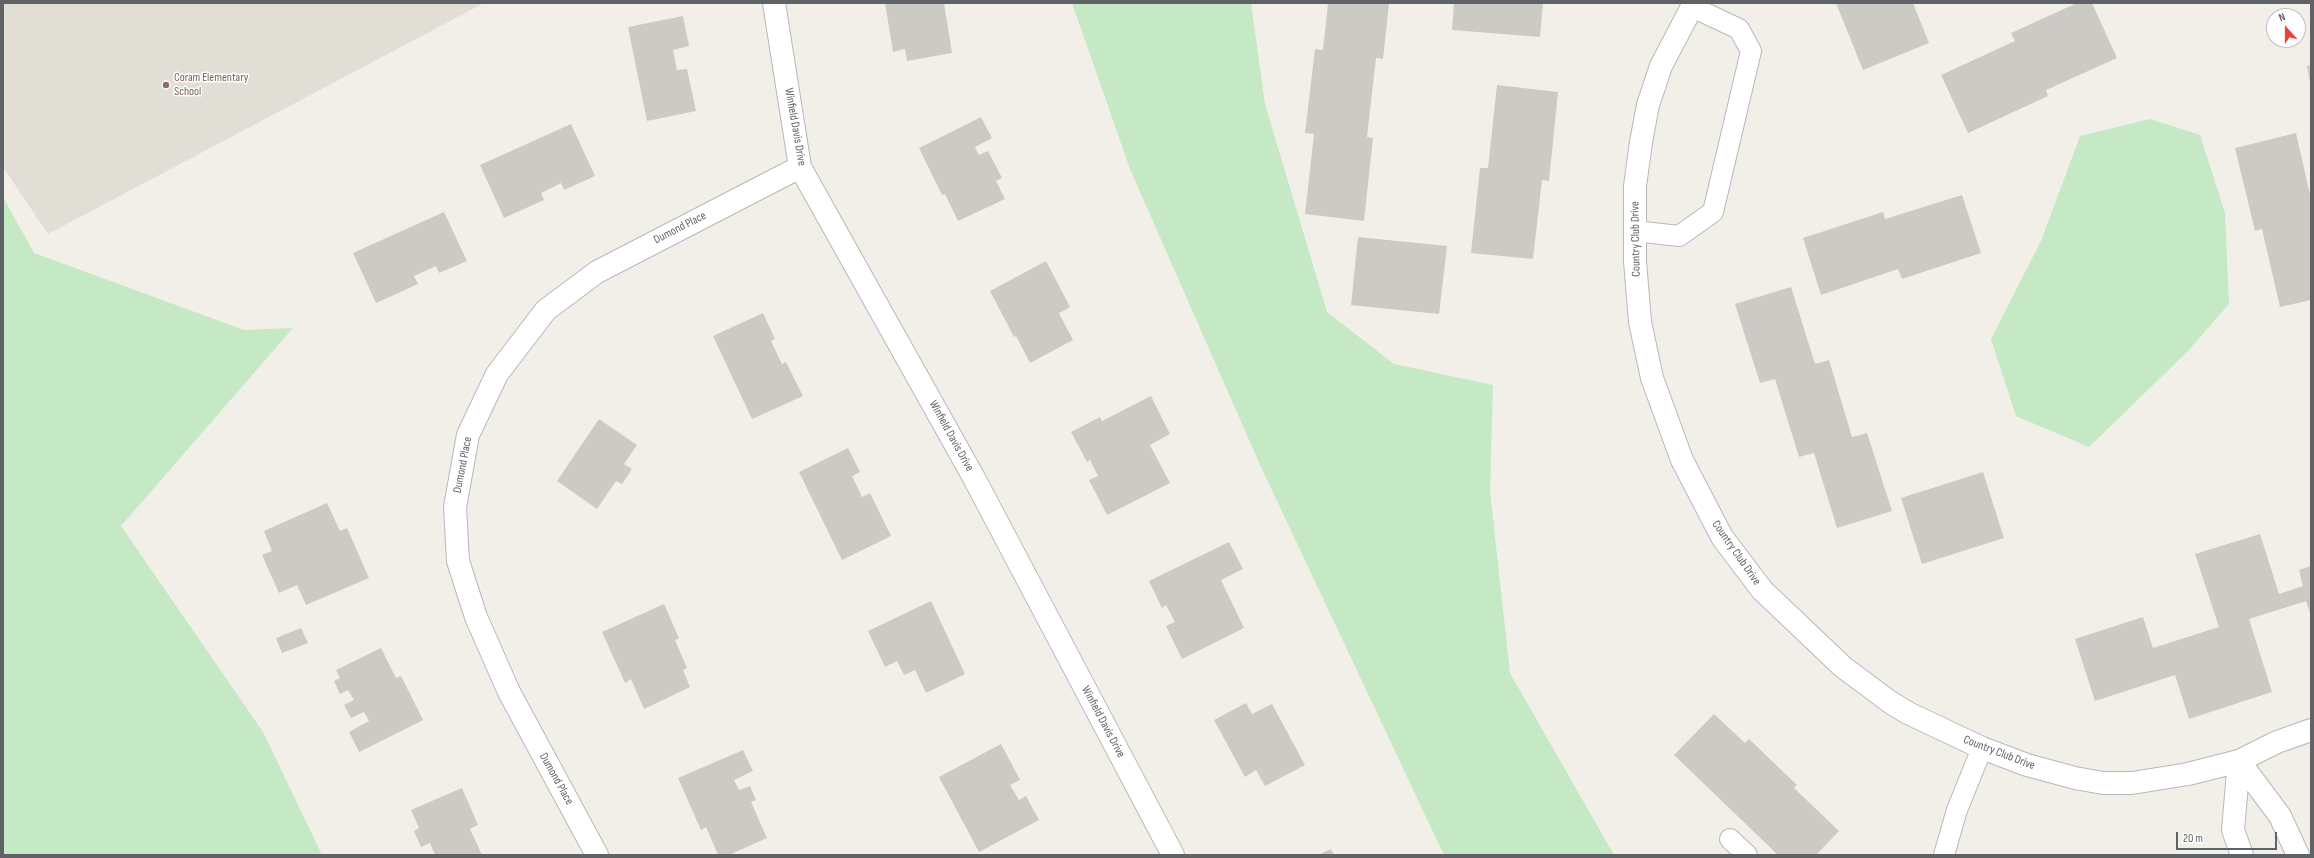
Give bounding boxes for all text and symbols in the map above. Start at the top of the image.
north arrow [2266,8,2306,48]
text: N [2277,10,2287,24]
place label: Coram Elementary School [174,71,248,99]
marker: Coram Elementary School [161,80,171,90]
street label: Winfield Davis Drive [781,87,809,167]
street label: Country Club Drive [1628,201,1644,277]
street label: Dumond Place [651,209,709,247]
street label: Winfield Davis Drive [926,398,976,474]
street label: Dumond Place [450,436,476,494]
street label: Country Club Drive [1708,518,1764,588]
street label: Winfield Davis Drive [1078,684,1128,760]
street label: Country Club Drive [1961,733,2037,773]
street label: Dumond Place [536,751,576,807]
scale bar [2178,824,2279,850]
text: 20 m [2183,831,2203,846]

